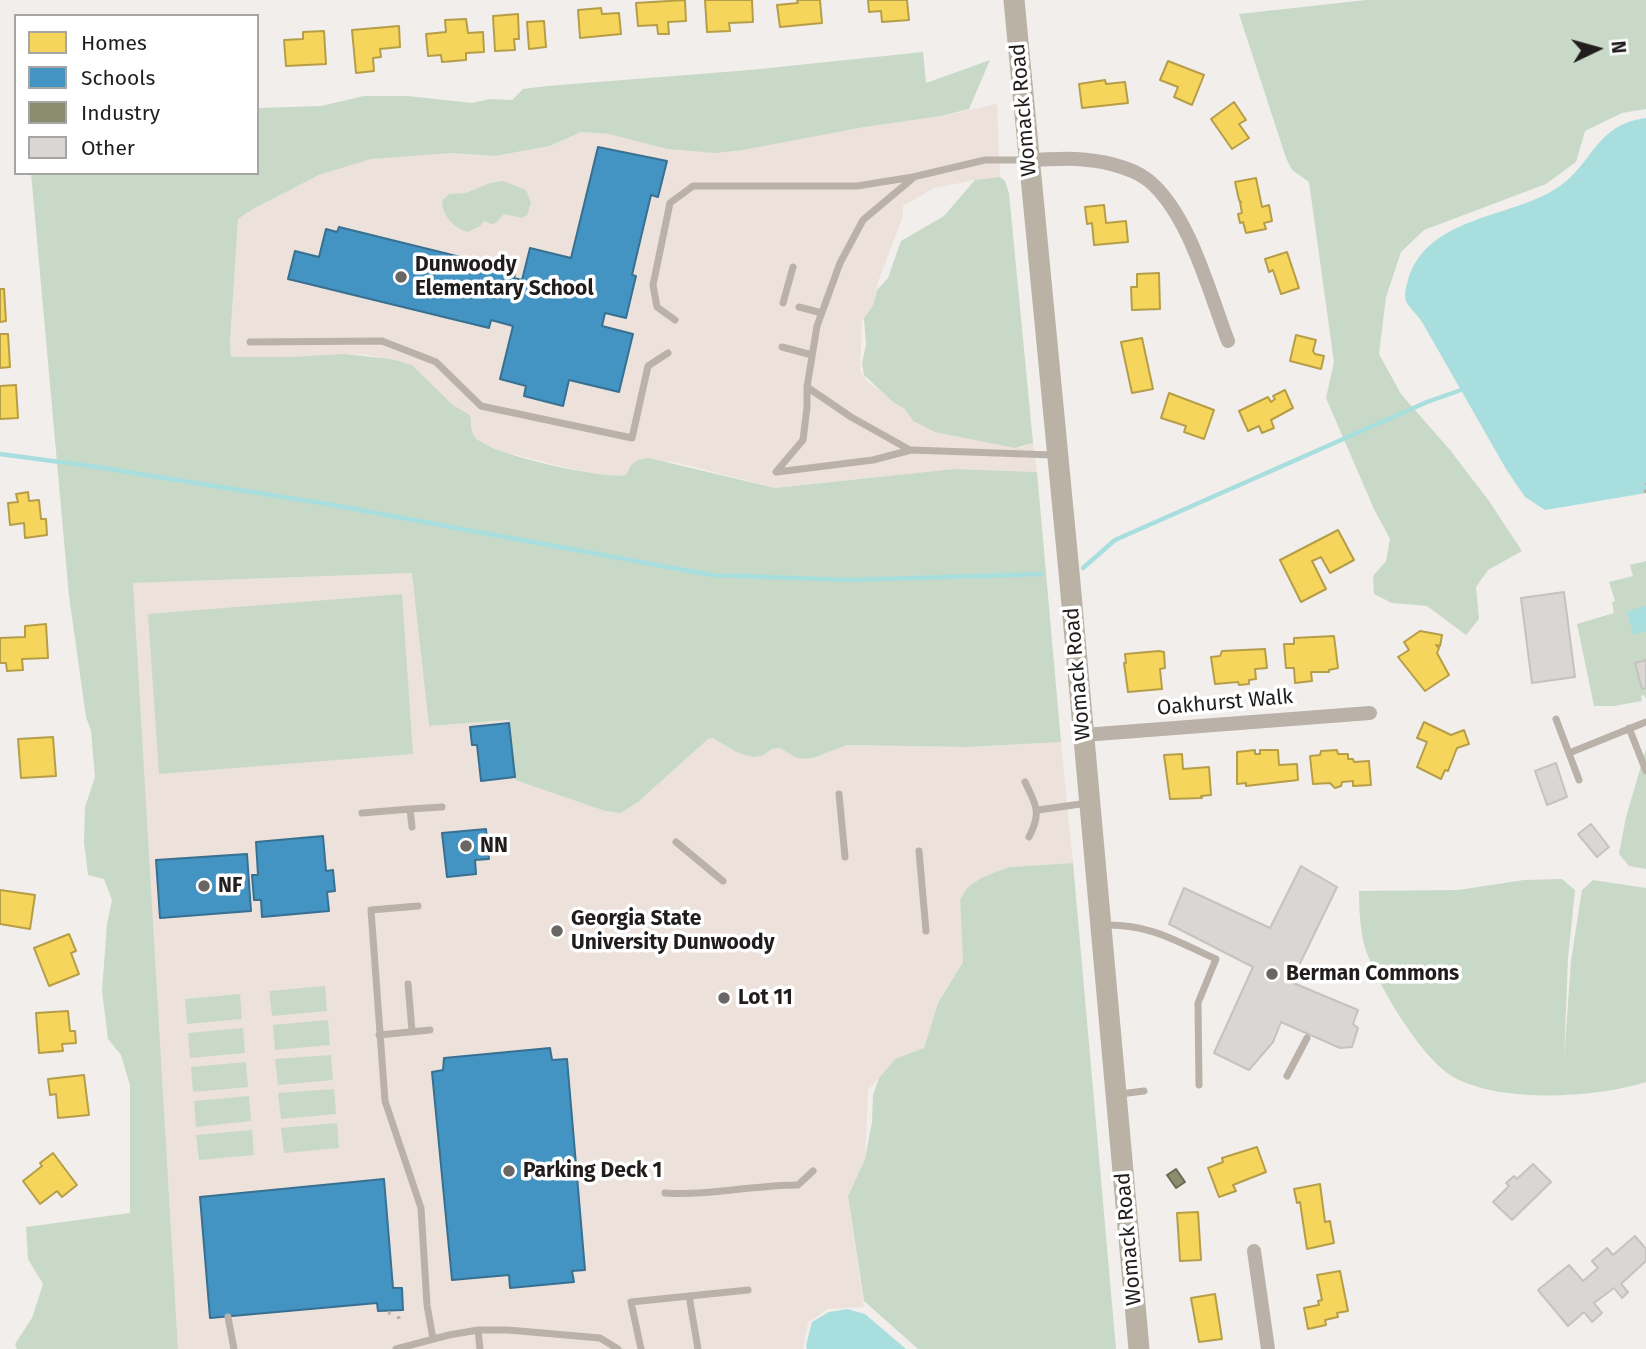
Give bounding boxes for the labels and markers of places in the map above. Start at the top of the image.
place label: Dunwoody Elementary School [415,252,594,302]
marker: Dunwoody Elementary School [393,269,409,285]
place label: NN [480,833,508,859]
marker: NN [458,838,474,854]
place label: NF [218,873,242,899]
marker: NF [196,878,212,894]
place label: Georgia State University Dunwoody [571,906,775,956]
marker: Georgia State University Dunwoody [549,923,565,939]
place label: Berman Commons [1286,961,1459,987]
marker: Berman Commons [1264,966,1280,982]
place label: Lot 11 [738,985,793,1011]
marker: Lot 11 [716,990,732,1006]
place label: Parking Deck 1 [523,1158,662,1184]
marker: Parking Deck 1 [501,1163,517,1179]

